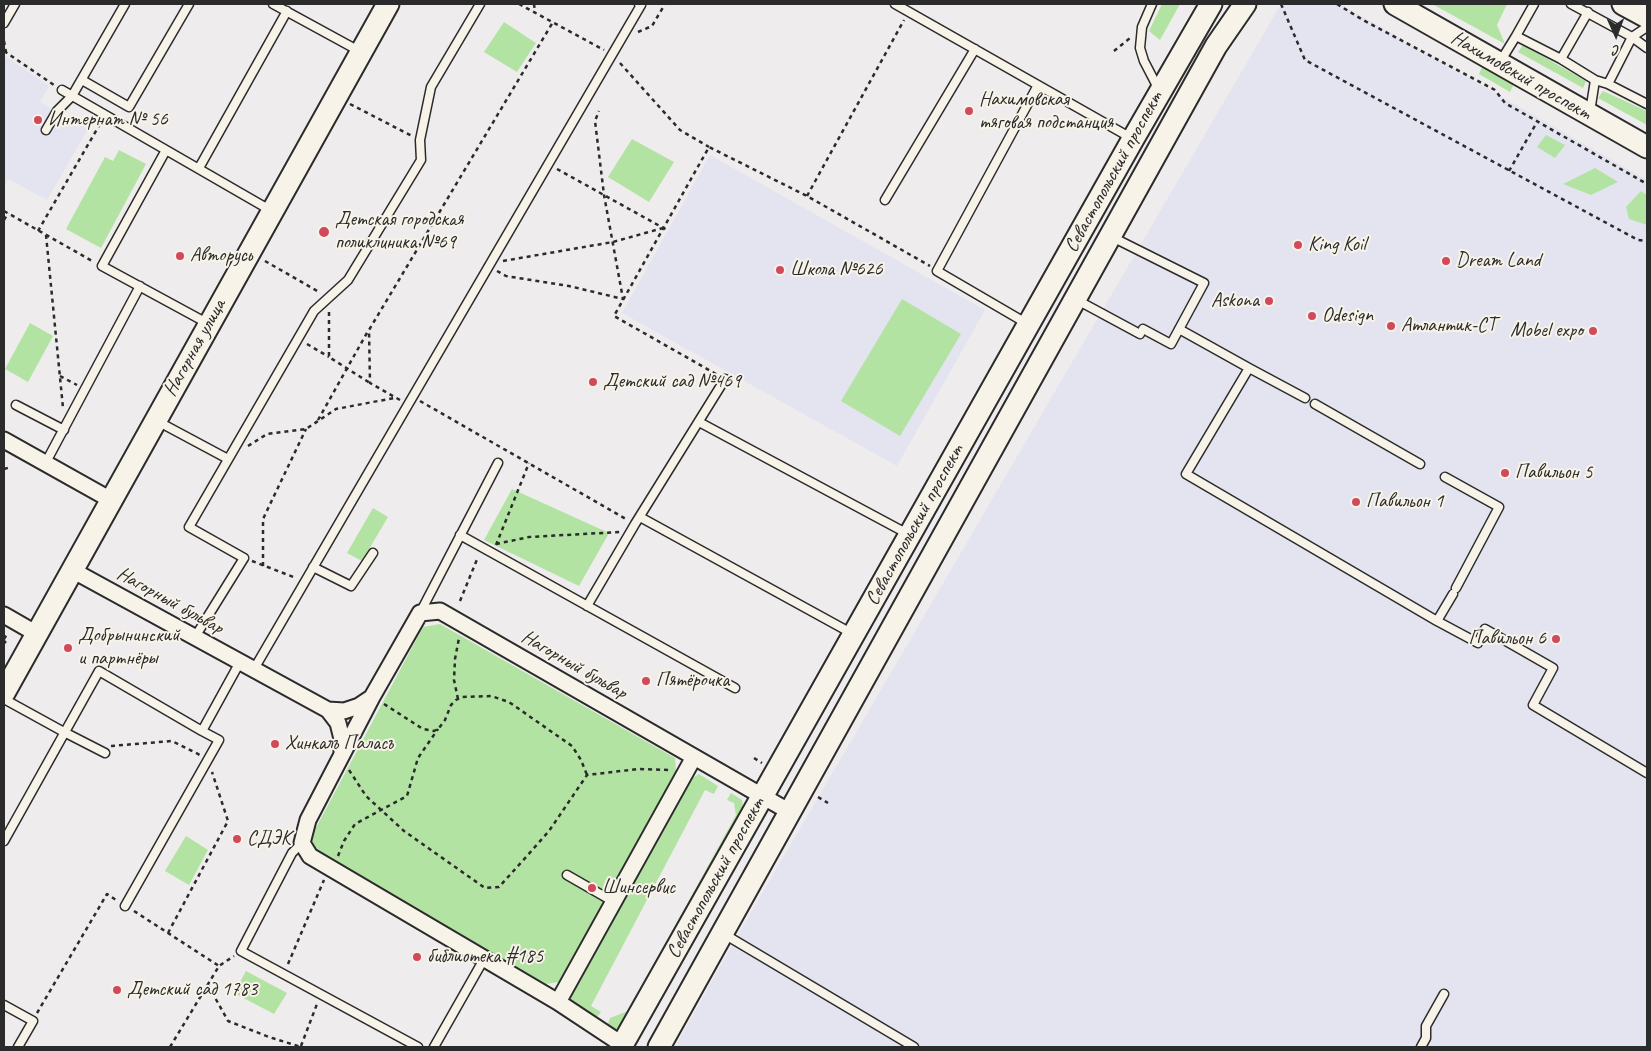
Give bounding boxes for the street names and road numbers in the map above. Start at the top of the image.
street label: Нахимовский проспект [1447,26,1595,126]
street label: Севастопольский проспект [1060,87,1168,257]
street label: Нагорная улица [159,295,231,401]
street label: Севастопольский проспект [861,440,969,610]
street label: Нагорный бульвар [112,562,228,640]
street label: Нагорный бульвар [517,625,631,705]
street label: Севастопольский проспект [662,793,770,963]

